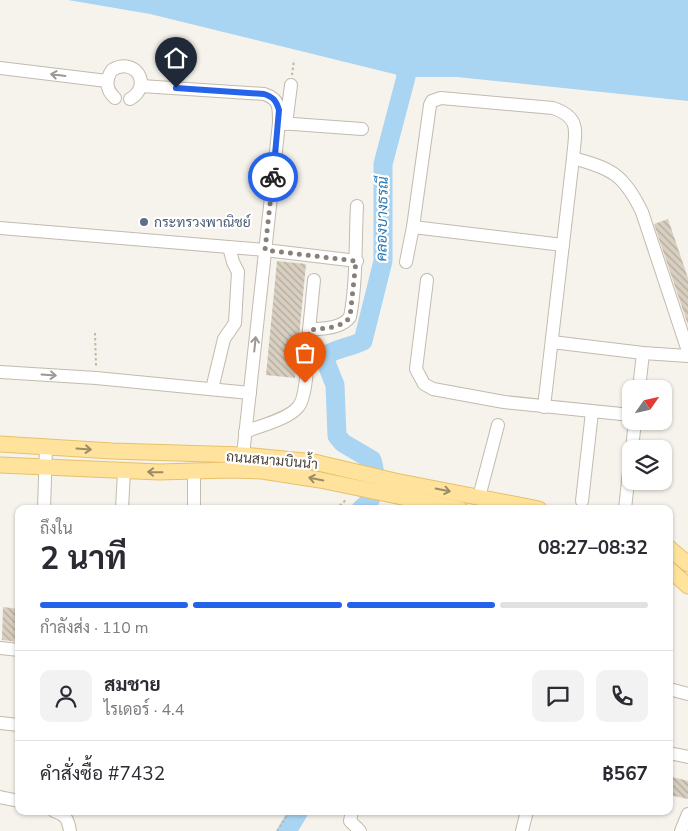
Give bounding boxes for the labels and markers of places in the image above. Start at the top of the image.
pin [155,37,197,88]
place label: กระทรวงพาณิชย์ [154,213,251,232]
marker: กระทรวงพาณิชย์ [138,216,150,228]
pin [284,332,326,383]

